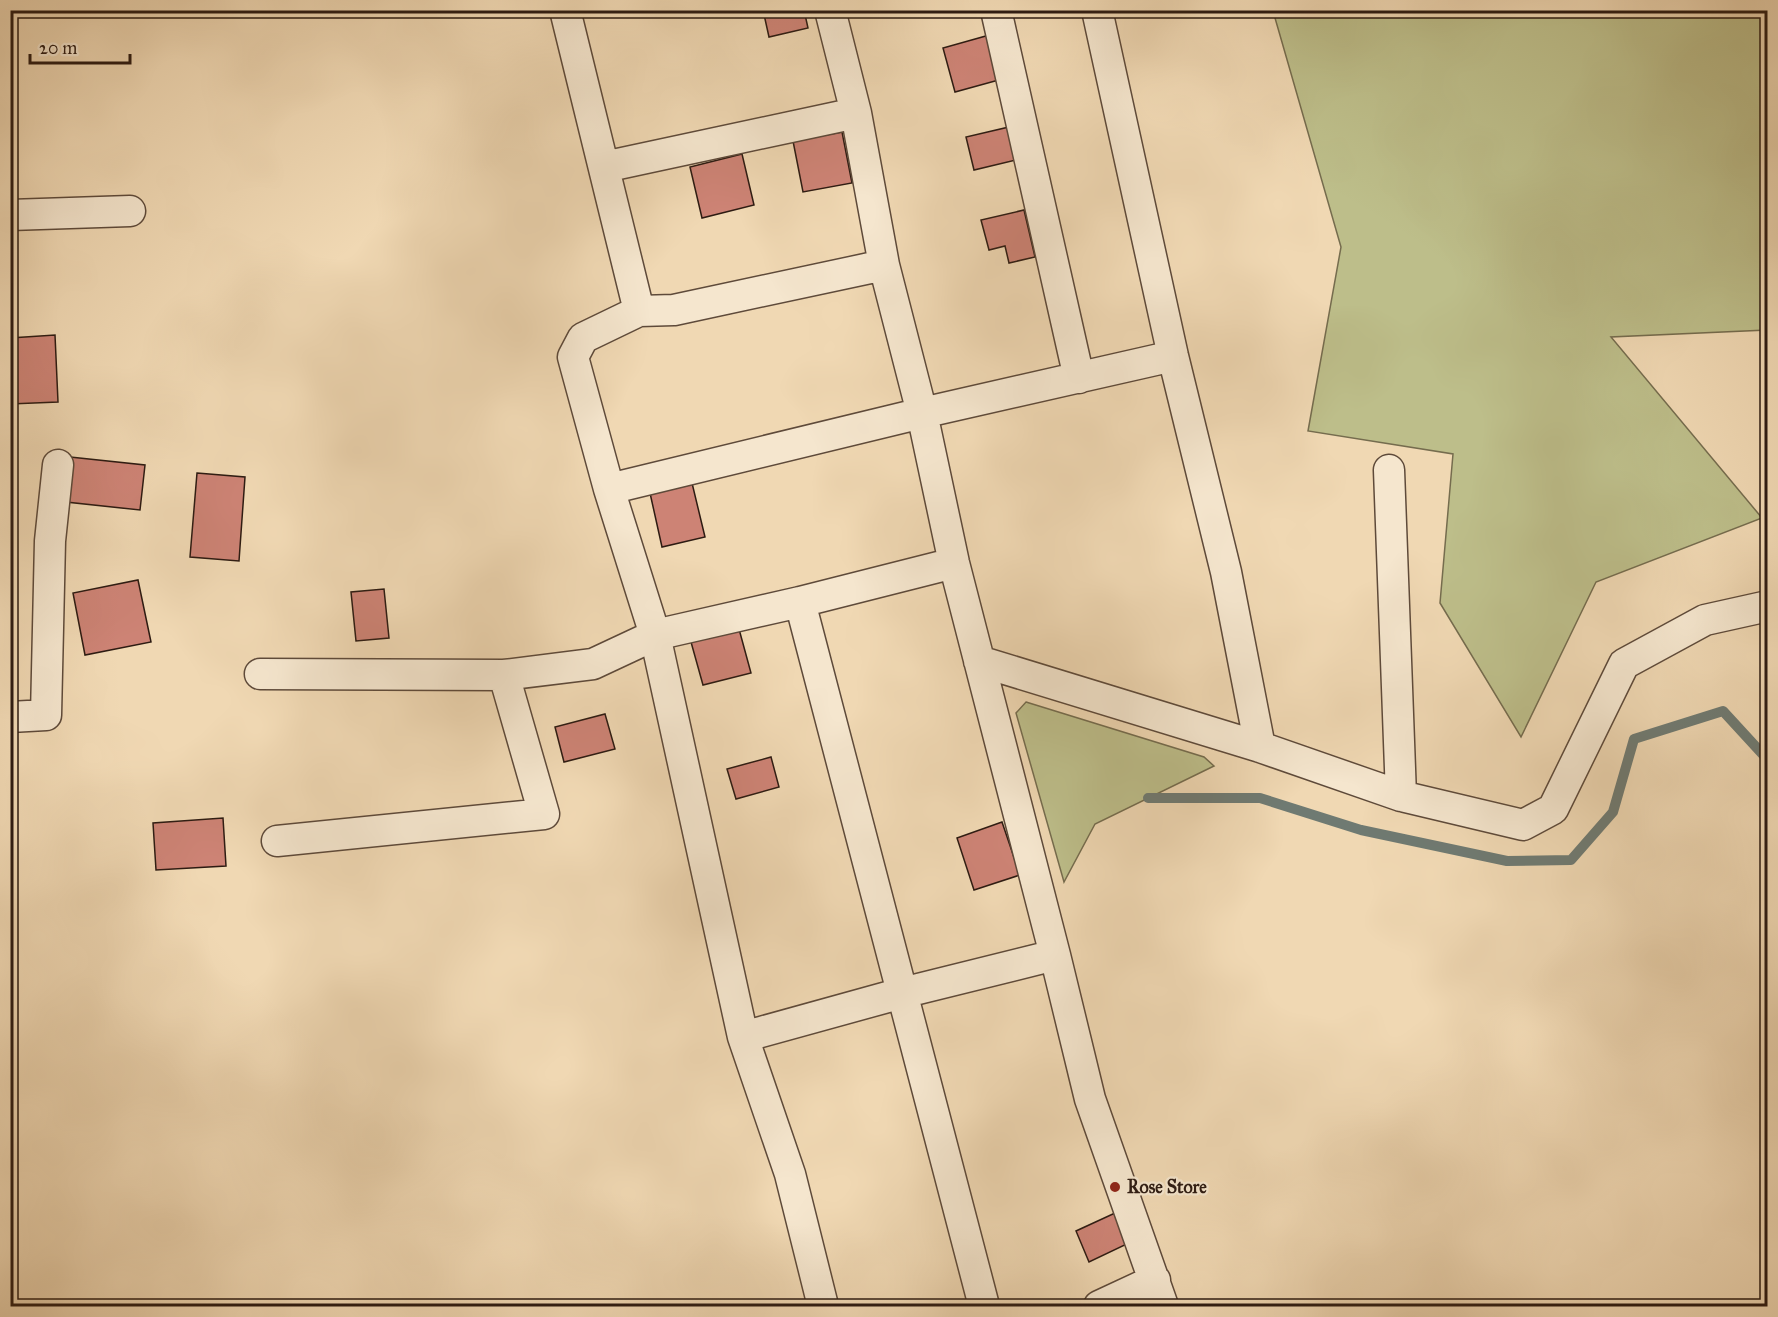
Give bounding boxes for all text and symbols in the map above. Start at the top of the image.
scale bar [30,27,130,65]
text: 20 m [39,37,77,59]
place label: Rose Store [1127,1176,1207,1198]
marker: Rose Store [1108,1180,1122,1194]

